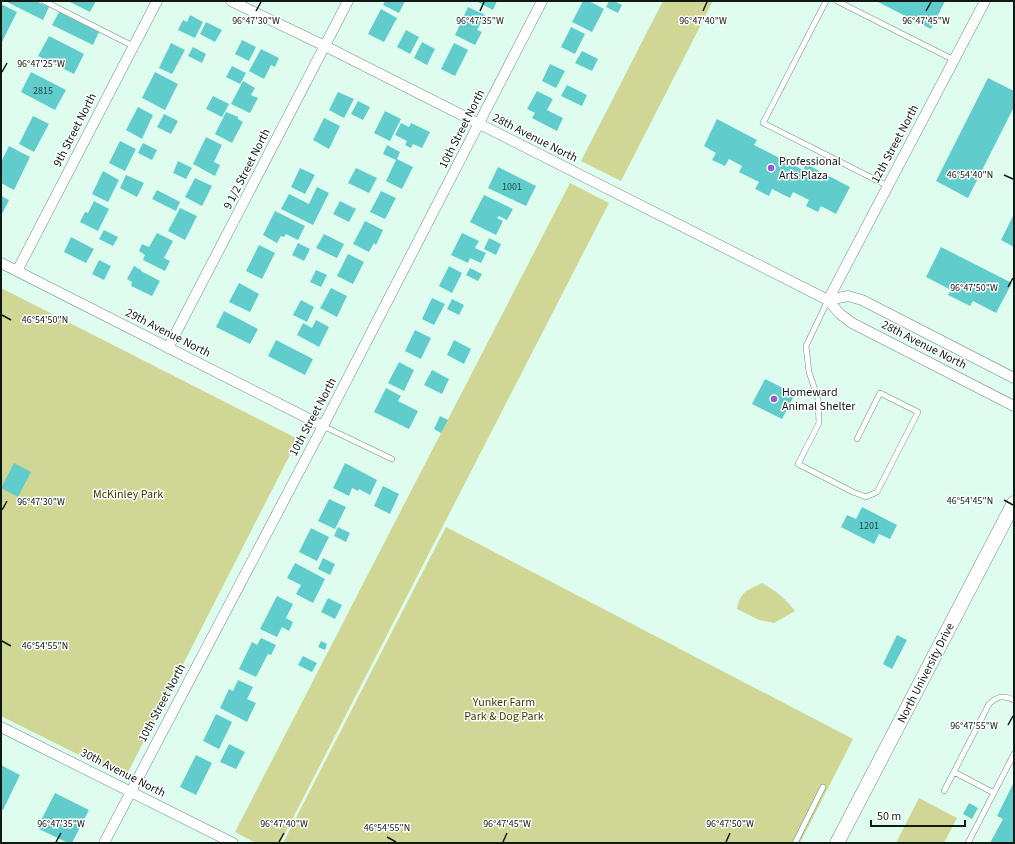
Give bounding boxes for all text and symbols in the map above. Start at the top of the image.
text: 96°47'30"W [232,14,280,28]
text: 96°47'35"W [456,14,504,28]
text: 96°47'40"W [679,14,727,28]
text: 96°47'45"W [902,14,950,28]
text: 96°47'25"W [17,57,65,71]
house number: 2815 [33,84,53,98]
street label: 10th Street North [435,87,489,171]
street label: 9th Street North [49,90,101,170]
street label: 12th Street North [867,102,923,186]
street label: 28th Avenue North [490,109,580,167]
street label: 9 1/2 Street North [219,126,275,212]
place label: Professional Arts Plaza [779,153,841,184]
marker: Professional Arts Plaza [766,163,776,173]
text: 46°54'40"N [947,168,993,182]
house number: 1001 [502,180,522,194]
text: 96°47'50"W [950,281,998,295]
street label: 29th Avenue North [123,304,213,362]
text: 46°54'50"N [22,313,68,327]
street label: 28th Avenue North [879,316,969,374]
street label: 10th Street North [285,375,341,459]
place label: Homeward Animal Shelter [782,384,856,415]
marker: Homeward Animal Shelter [769,394,779,404]
park label: McKinley Park [93,486,163,503]
text: 46°54'45"N [947,494,993,508]
text: 96°47'30"W [17,495,65,509]
house number: 1201 [859,519,879,533]
street label: North University Drive [893,620,959,726]
text: 46°54'55"N [22,639,68,653]
street label: 10th Street North [134,661,190,745]
park label: Yunker Farm Park & Dog Park [464,694,544,725]
text: 96°47'55"W [950,719,998,733]
street label: 30th Avenue North [78,744,168,802]
scale bar [871,802,965,828]
text: 50 m [877,808,901,825]
text: 96°47'35"W [37,817,85,831]
text: 96°47'40"W [260,817,308,831]
text: 96°47'45"W [483,817,531,831]
text: 96°47'50"W [706,817,754,831]
text: 46°54'55"N [364,821,410,835]

